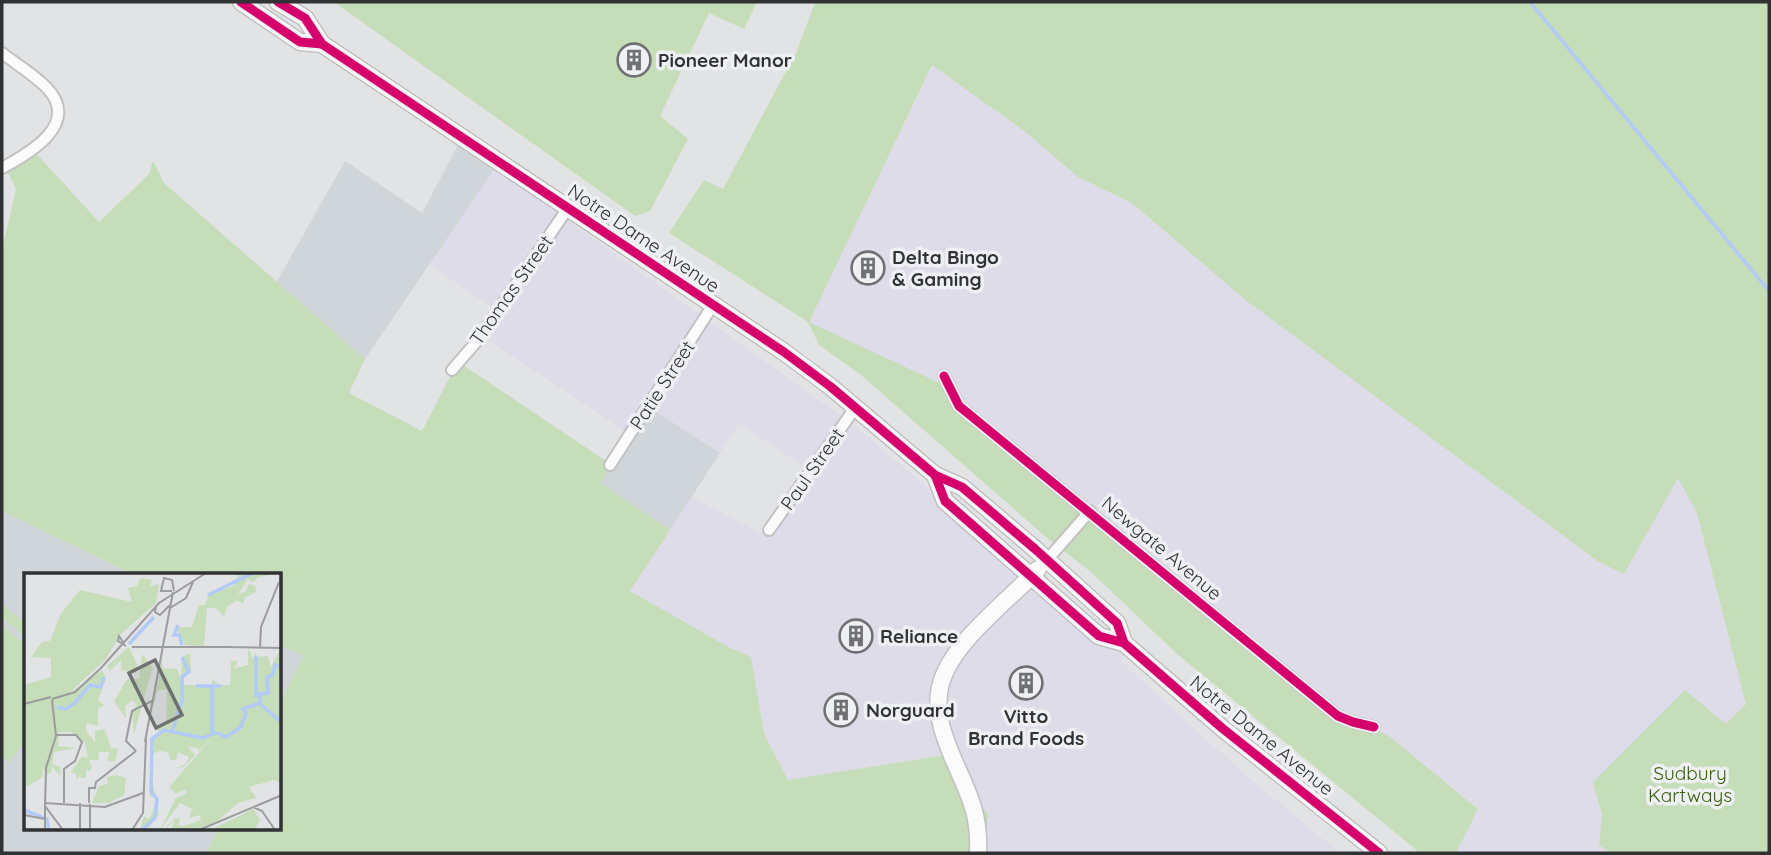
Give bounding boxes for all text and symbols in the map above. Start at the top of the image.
building icon: Pioneer Manor [615,41,653,79]
place label: Pioneer Manor [658,48,792,72]
street label: Notre Dame Avenue [564,178,724,298]
street label: Thomas Street [464,230,558,350]
place label: Delta Bingo & Gaming [892,245,999,291]
building icon: Delta Bingo & Gaming [849,249,887,287]
street label: Patie Street [624,336,700,434]
street label: Paul Street [775,423,849,515]
street label: Newgate Avenue [1097,491,1227,605]
inset map [24,573,282,830]
building icon: Reliance [837,617,875,655]
place label: Reliance [880,624,958,648]
building icon: Vitto Brand Foods [1007,664,1045,702]
street label: Notre Dame Avenue [1185,670,1339,800]
building icon: Norguard [822,691,860,729]
place label: Norguard [866,698,955,722]
place label: Vitto Brand Foods [968,704,1084,750]
park label: Sudbury Kartways [1648,761,1732,807]

